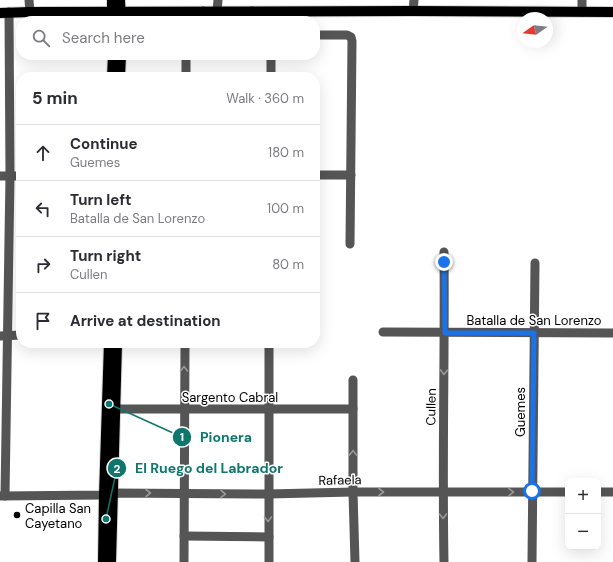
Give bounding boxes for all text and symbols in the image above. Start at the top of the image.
north arrow [517,12,553,48]
search box [16,16,320,60]
icon: search [30,27,52,49]
text: Search here [62,28,145,48]
text: 5 min [32,87,78,109]
text: Walk · 360 m [226,90,304,107]
text: Continue [70,134,138,154]
icon: ahead [32,142,54,164]
text: 180 m [268,144,304,161]
text: Guemes [70,154,120,171]
text: Turn left [70,190,131,210]
icon: left [32,198,54,220]
text: 100 m [267,200,304,217]
text: Batalla de San Lorenzo [70,210,205,227]
text: Turn right [70,246,141,266]
route end [435,253,453,271]
icon: right [32,254,54,276]
text: 80 m [272,256,304,273]
text: Cullen [70,266,107,283]
icon: arrive [32,310,54,332]
text: Arrive at destination [70,311,221,331]
street label: Batalla de San Lorenzo [466,312,602,329]
one-way arrow [180,366,188,372]
one-way arrow [440,369,448,375]
street label: Guemes [512,387,529,437]
street label: Cullen [422,388,440,426]
street label: Sargento Cabral [182,389,278,406]
callout: Pionera [172,424,260,450]
text: Pionera [200,428,252,446]
text: 1 [180,429,184,445]
one-way arrow [349,450,357,456]
callout: El Ruego del Labrador [107,455,291,481]
text: El Ruego del Labrador [135,459,283,477]
text: 2 [114,461,121,477]
street label: Rafaela [318,471,362,489]
map controls [565,478,601,550]
button: + [565,478,601,514]
route start [523,482,541,500]
one-way arrow [378,488,384,496]
one-way arrow [508,488,514,496]
one-way arrow [145,489,151,497]
one-way arrow [220,490,226,498]
place label: Capilla San Cayetano [25,500,91,532]
marker: Capilla San Cayetano [12,510,22,520]
one-way arrow [439,513,447,519]
button: − [565,514,601,550]
one-way arrow [264,516,272,522]

